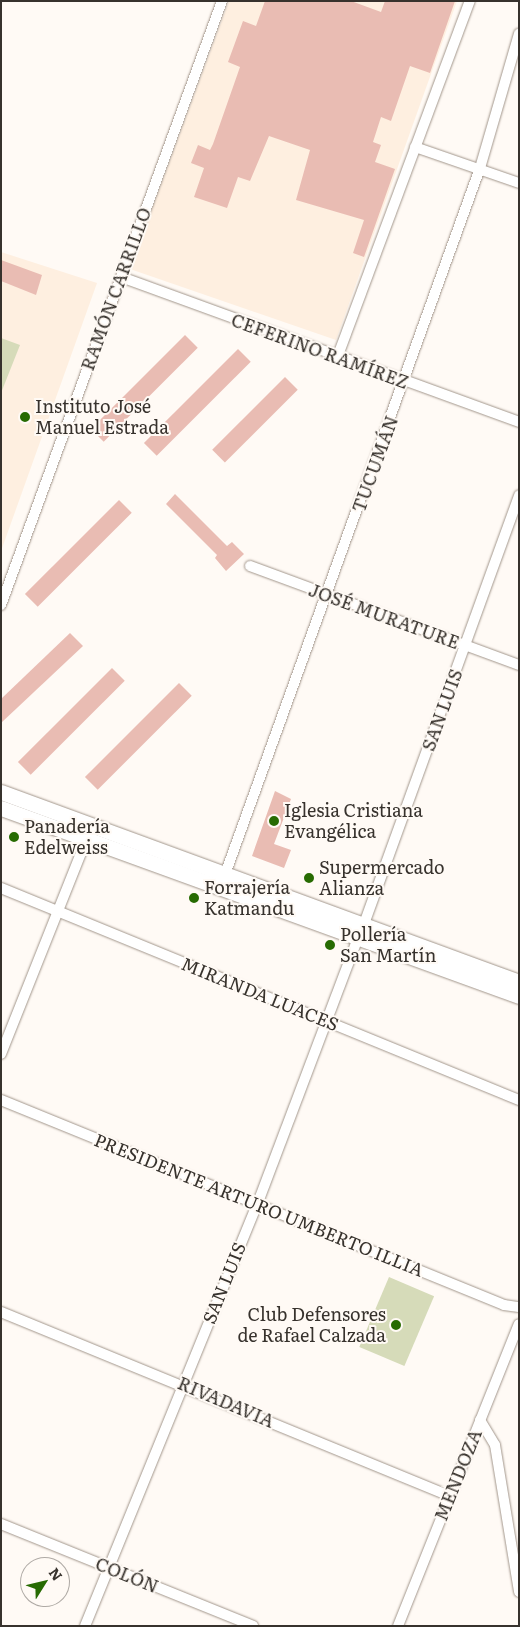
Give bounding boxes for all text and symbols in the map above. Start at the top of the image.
street label: RAMÓN CARRILLO [76,205,156,373]
street label: CEFERINO RAMÍREZ [228,309,412,393]
place label: Instituto José Manuel Estrada [35,396,169,438]
marker: Instituto José Manuel Estrada [19,411,31,423]
street label: TUCUMÁN [348,413,402,515]
street label: JOSÉ MURATURE [306,579,462,653]
street label: SAN LUIS [417,666,467,754]
place label: Iglesia Cristiana Evangélica [284,800,423,842]
marker: Iglesia Cristiana Evangélica [268,815,280,827]
place label: Panadería Edelweiss [24,816,110,859]
marker: Panadería Edelweiss [8,831,20,843]
place label: Supermercado Alianza [319,857,445,900]
marker: Supermercado Alianza [303,872,315,884]
place label: Forrajería Katmandu [204,877,294,920]
marker: Forrajería Katmandu [188,892,200,904]
place label: Pollería San Martín [340,924,437,966]
marker: Pollería San Martín [324,939,336,951]
street label: MIRANDA LUACES [178,953,342,1035]
street label: PRESIDENTE ARTURO UMBERTO ILLIA [91,1129,427,1281]
street label: SAN LUIS [198,1239,250,1327]
place label: Club Defensores de Rafael Calzada [237,1304,386,1346]
marker: Club Defensores de Rafael Calzada [390,1319,402,1331]
street label: RIVADAVIA [175,1372,277,1432]
street label: MENDOZA [430,1426,486,1524]
street label: COLÓN [92,1553,162,1597]
north arrow [20,1557,70,1607]
text: N [45,1563,68,1584]

